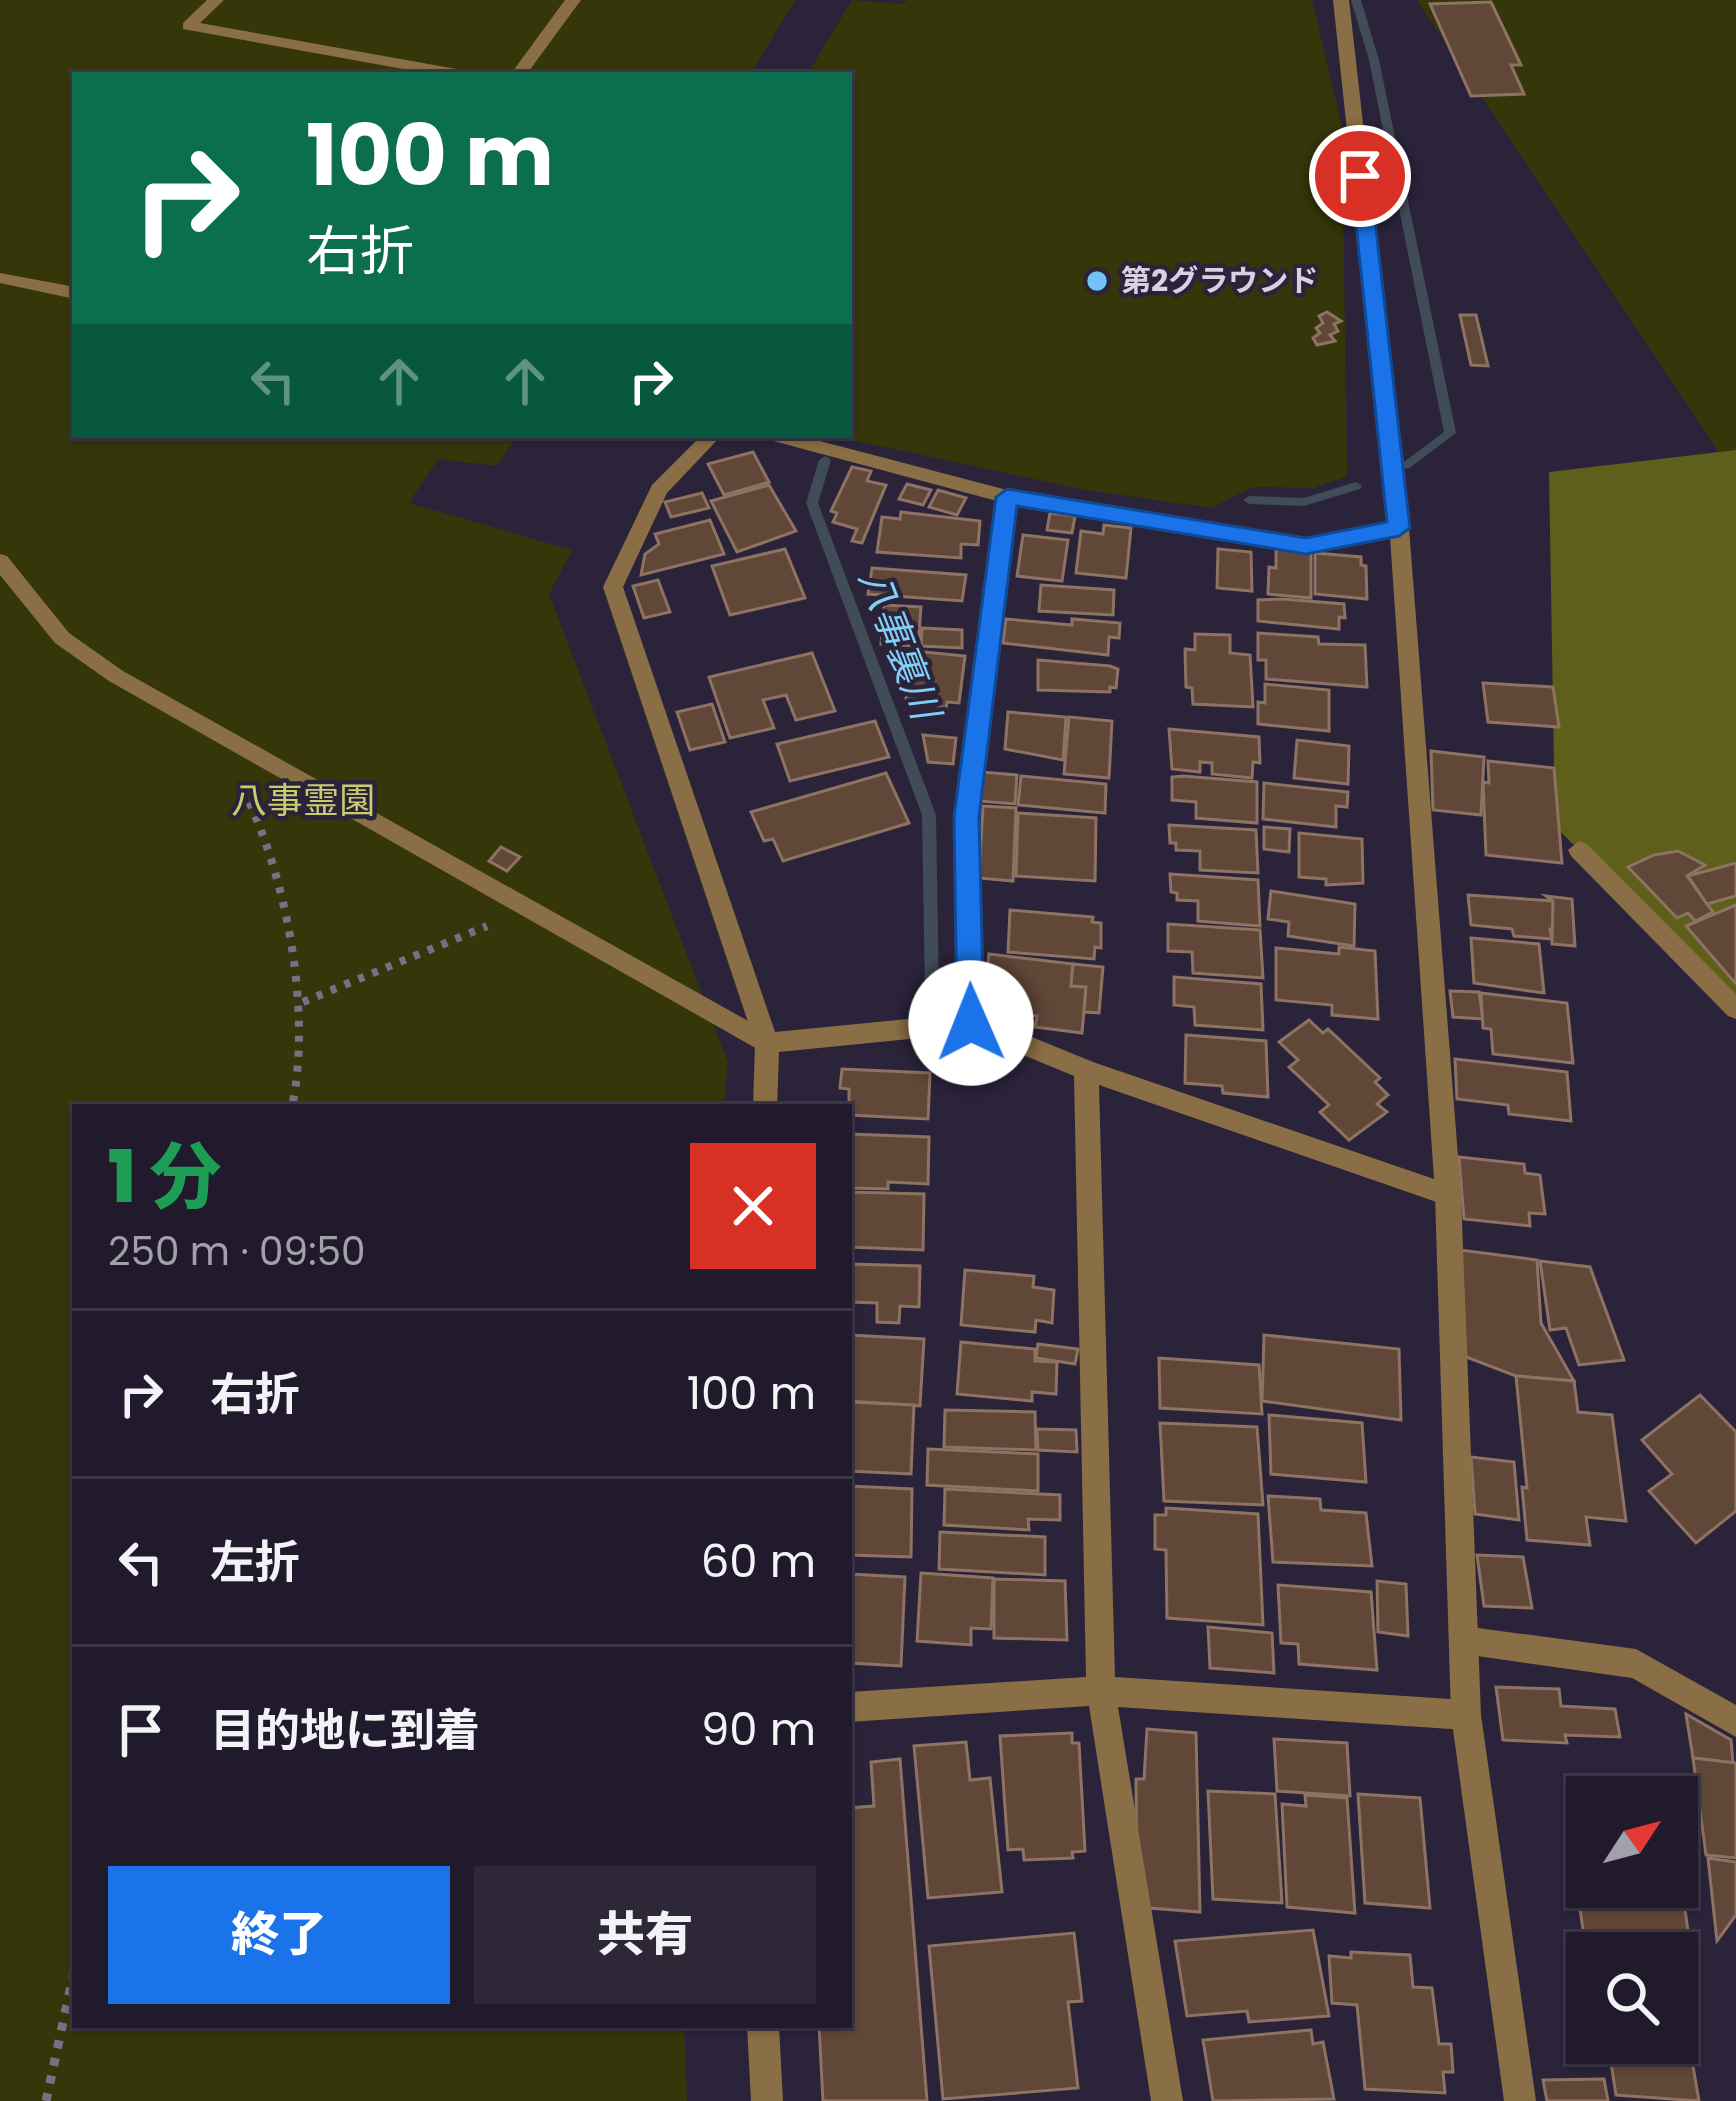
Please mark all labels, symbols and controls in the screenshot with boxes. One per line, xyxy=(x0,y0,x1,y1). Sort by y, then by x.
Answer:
text: 100 m xyxy=(306,97,554,214)
icon: right xyxy=(108,120,264,276)
pin xyxy=(1309,125,1411,227)
icon: arrive xyxy=(1327,143,1393,209)
text: 右折 xyxy=(306,213,414,289)
place label: 第2グラウンド xyxy=(1121,259,1318,302)
marker: 第2グラウンド xyxy=(1084,268,1110,294)
icon: left xyxy=(240,348,306,414)
icon: ahead xyxy=(366,348,432,414)
icon: ahead xyxy=(492,348,558,414)
icon: right xyxy=(618,348,684,414)
water label: 八事裏川 xyxy=(846,561,955,731)
park label: 八事霊園 xyxy=(231,775,375,826)
position arrow xyxy=(908,960,1034,1086)
text: 1 分 xyxy=(108,1126,222,1227)
button: close xyxy=(690,1143,816,1269)
text: 250 m · 09:50 xyxy=(108,1224,365,1279)
icon: right xyxy=(108,1361,174,1427)
text: 100 m xyxy=(687,1362,816,1425)
text: 右折 xyxy=(210,1363,300,1426)
icon: left xyxy=(108,1529,174,1595)
text: 60 m xyxy=(701,1530,816,1593)
text: 左折 xyxy=(210,1531,300,1594)
icon: arrive xyxy=(108,1697,174,1763)
text: 90 m xyxy=(701,1698,816,1761)
text: 目的地に到着 xyxy=(210,1699,480,1762)
north arrow xyxy=(1566,1776,1698,1908)
map controls xyxy=(1566,1776,1698,2064)
button: 終了 xyxy=(108,1866,450,2004)
button: 共有 xyxy=(474,1866,816,2004)
button: search xyxy=(1566,1932,1698,2064)

